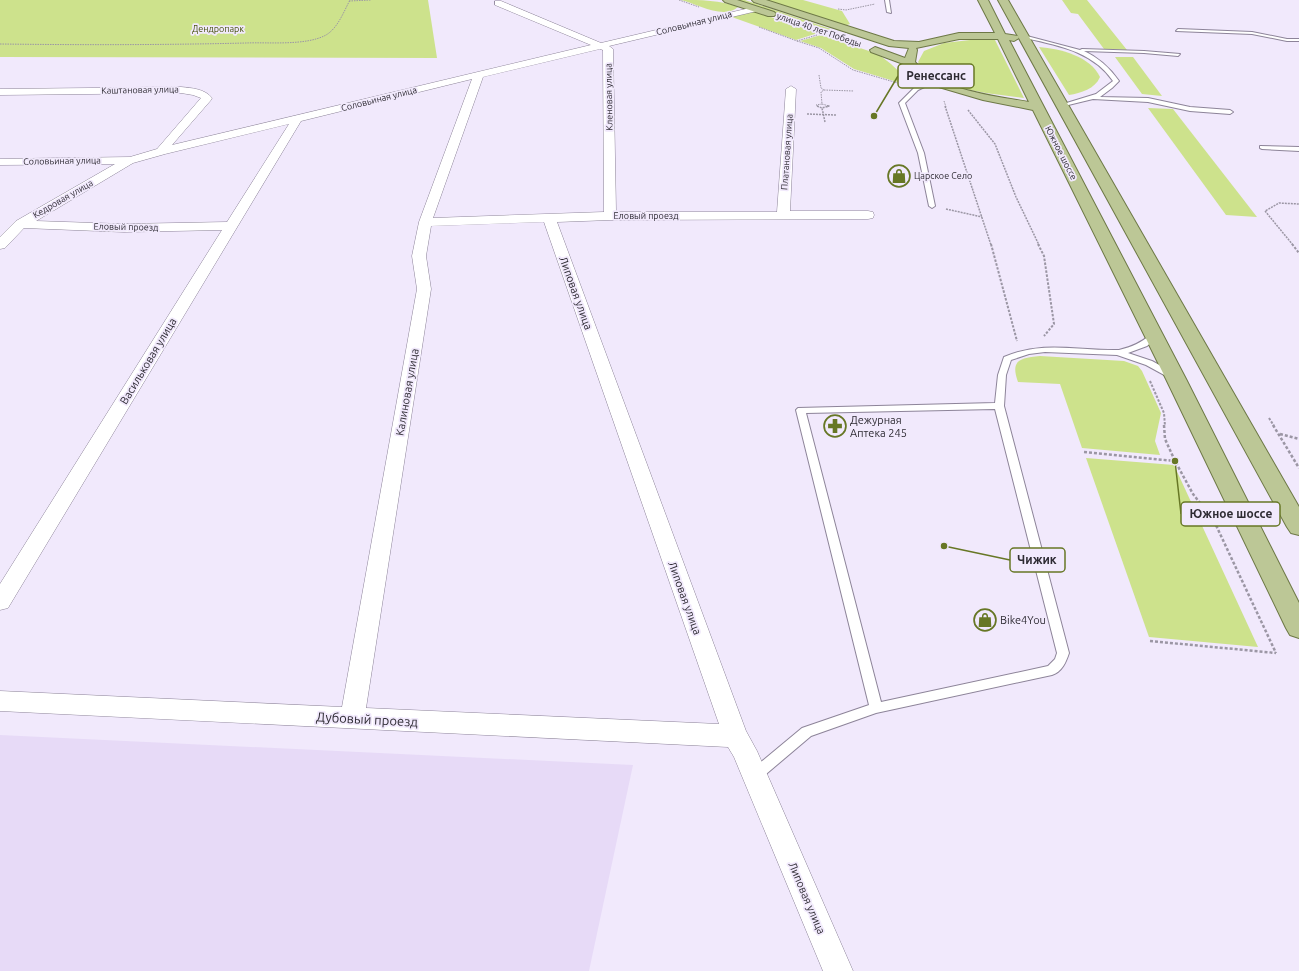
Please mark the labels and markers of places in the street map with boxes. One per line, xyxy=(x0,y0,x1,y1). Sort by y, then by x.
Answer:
callout: Ренессанс xyxy=(898,64,974,88)
shop icon: Царское Село xyxy=(886,163,912,189)
place label: Царское Село xyxy=(914,171,972,181)
pharmacy icon: Дежурная Аптека 245 xyxy=(822,413,848,439)
place label: Дежурная Аптека 245 xyxy=(850,414,907,439)
callout: Южное шоссе xyxy=(1181,502,1280,526)
callout: Чижик xyxy=(1010,548,1065,572)
shop icon: Bike4You xyxy=(972,607,998,633)
place label: Bike4You xyxy=(1000,614,1046,626)

